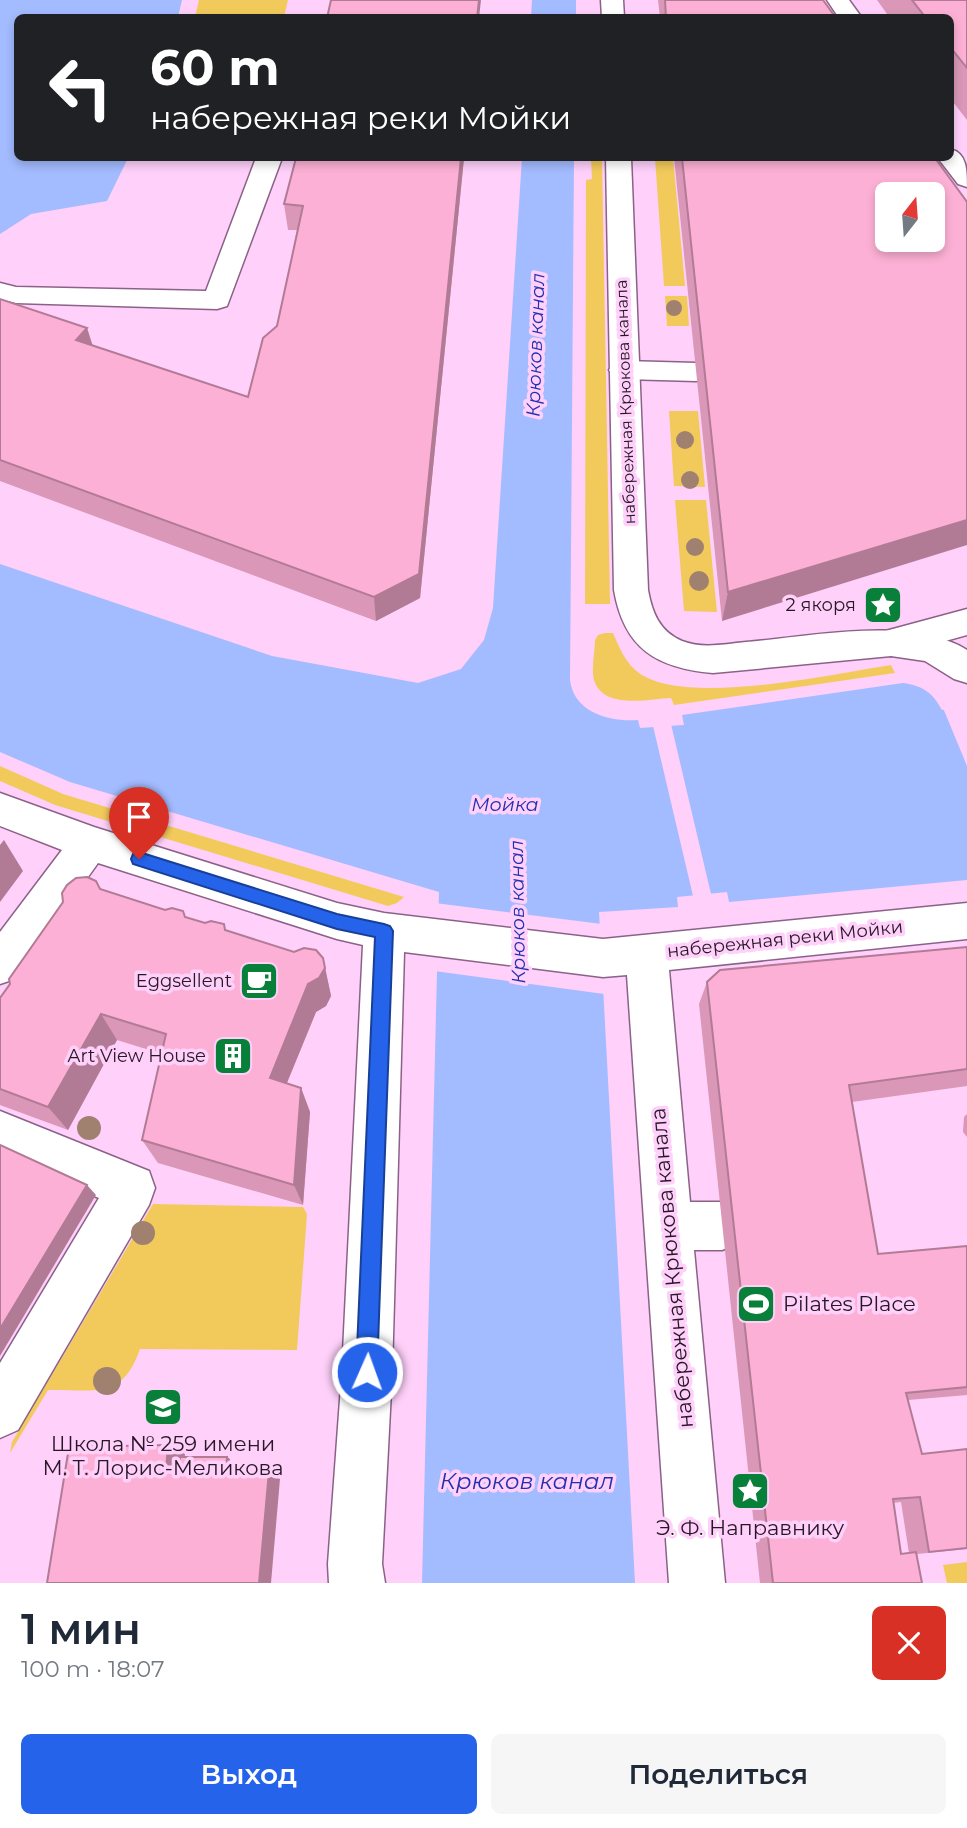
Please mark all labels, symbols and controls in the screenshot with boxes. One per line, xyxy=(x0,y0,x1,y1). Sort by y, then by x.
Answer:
text: 60 m xyxy=(150,38,280,97)
icon: left xyxy=(35,42,126,133)
text: набережная реки Мойки xyxy=(150,98,571,137)
north arrow xyxy=(875,182,945,252)
map controls xyxy=(875,182,945,252)
water label: Крюков канал xyxy=(521,273,550,417)
street label: набережная Крюкова канала xyxy=(612,279,639,525)
place icon: 2 якоря xyxy=(862,584,904,626)
place label: 2 якоря xyxy=(786,594,856,616)
pin xyxy=(109,787,169,859)
water label: Мойка xyxy=(471,793,539,816)
icon: arrive xyxy=(120,798,158,836)
water label: Крюков канал xyxy=(505,840,530,984)
street label: набережная реки Мойки xyxy=(666,916,904,962)
cafe icon: Eggsellent xyxy=(238,960,280,1002)
place label: Eggsellent xyxy=(136,970,232,992)
building icon: Art View House xyxy=(212,1035,254,1077)
place label: Art View House xyxy=(68,1045,206,1067)
street label: набережная Крюкова канала xyxy=(645,1107,698,1429)
sports icon: Pilates Place xyxy=(735,1283,777,1325)
place label: Pilates Place xyxy=(783,1291,916,1316)
position arrow xyxy=(330,1335,404,1409)
school or university icon: Школа № 259 имени М. Т. Лорис-Меликова xyxy=(142,1386,184,1428)
place label: Школа № 259 имени М. Т. Лорис-Меликова xyxy=(42,1431,284,1480)
water label: Крюков канал xyxy=(440,1467,614,1495)
place icon: Э. Ф. Направнику xyxy=(729,1470,771,1512)
place label: Э. Ф. Направнику xyxy=(656,1515,844,1540)
text: 1 мин xyxy=(21,1603,141,1655)
button: close xyxy=(872,1606,946,1680)
text: 100 m · 18:07 xyxy=(21,1655,164,1683)
button: Выход xyxy=(21,1734,477,1814)
button: Поделиться xyxy=(491,1734,946,1814)

